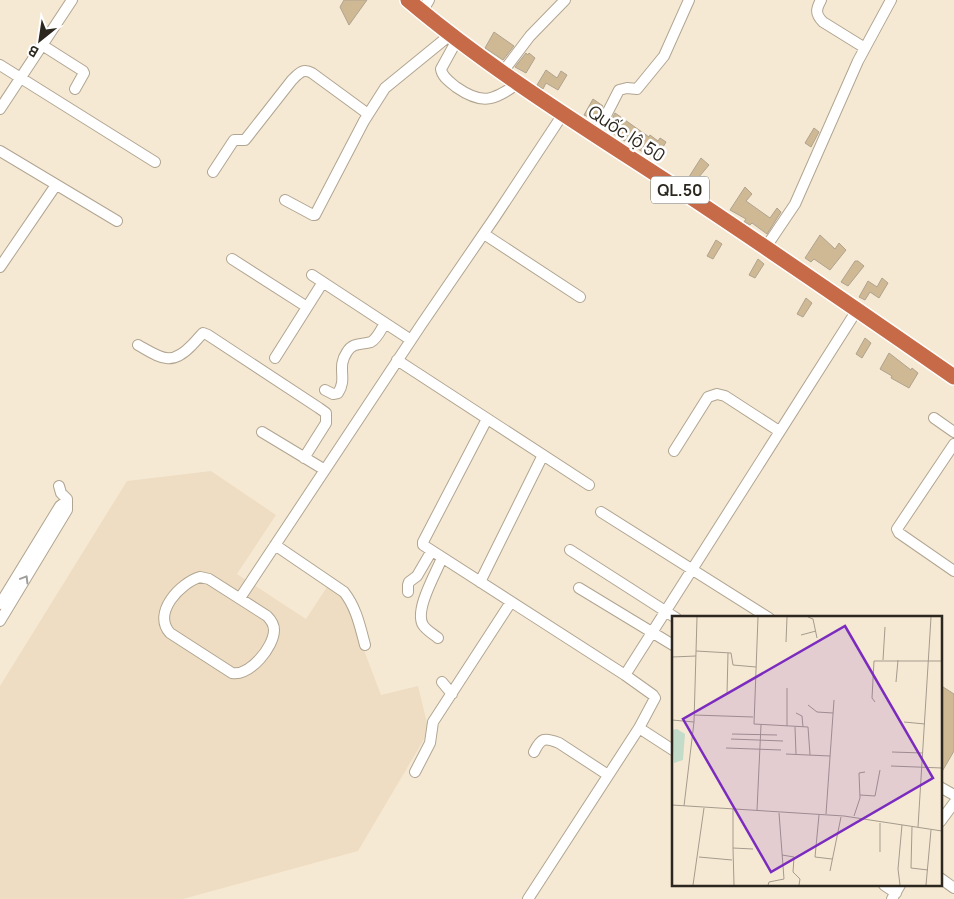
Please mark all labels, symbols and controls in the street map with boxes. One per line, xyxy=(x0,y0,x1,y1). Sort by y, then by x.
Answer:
north arrow xyxy=(15,15,65,65)
text: B xyxy=(25,41,42,62)
street label: Quốc lộ 50 xyxy=(584,99,670,167)
road number: QL.50 xyxy=(651,176,709,204)
one-way arrow xyxy=(19,576,29,585)
inset map xyxy=(672,616,942,886)

